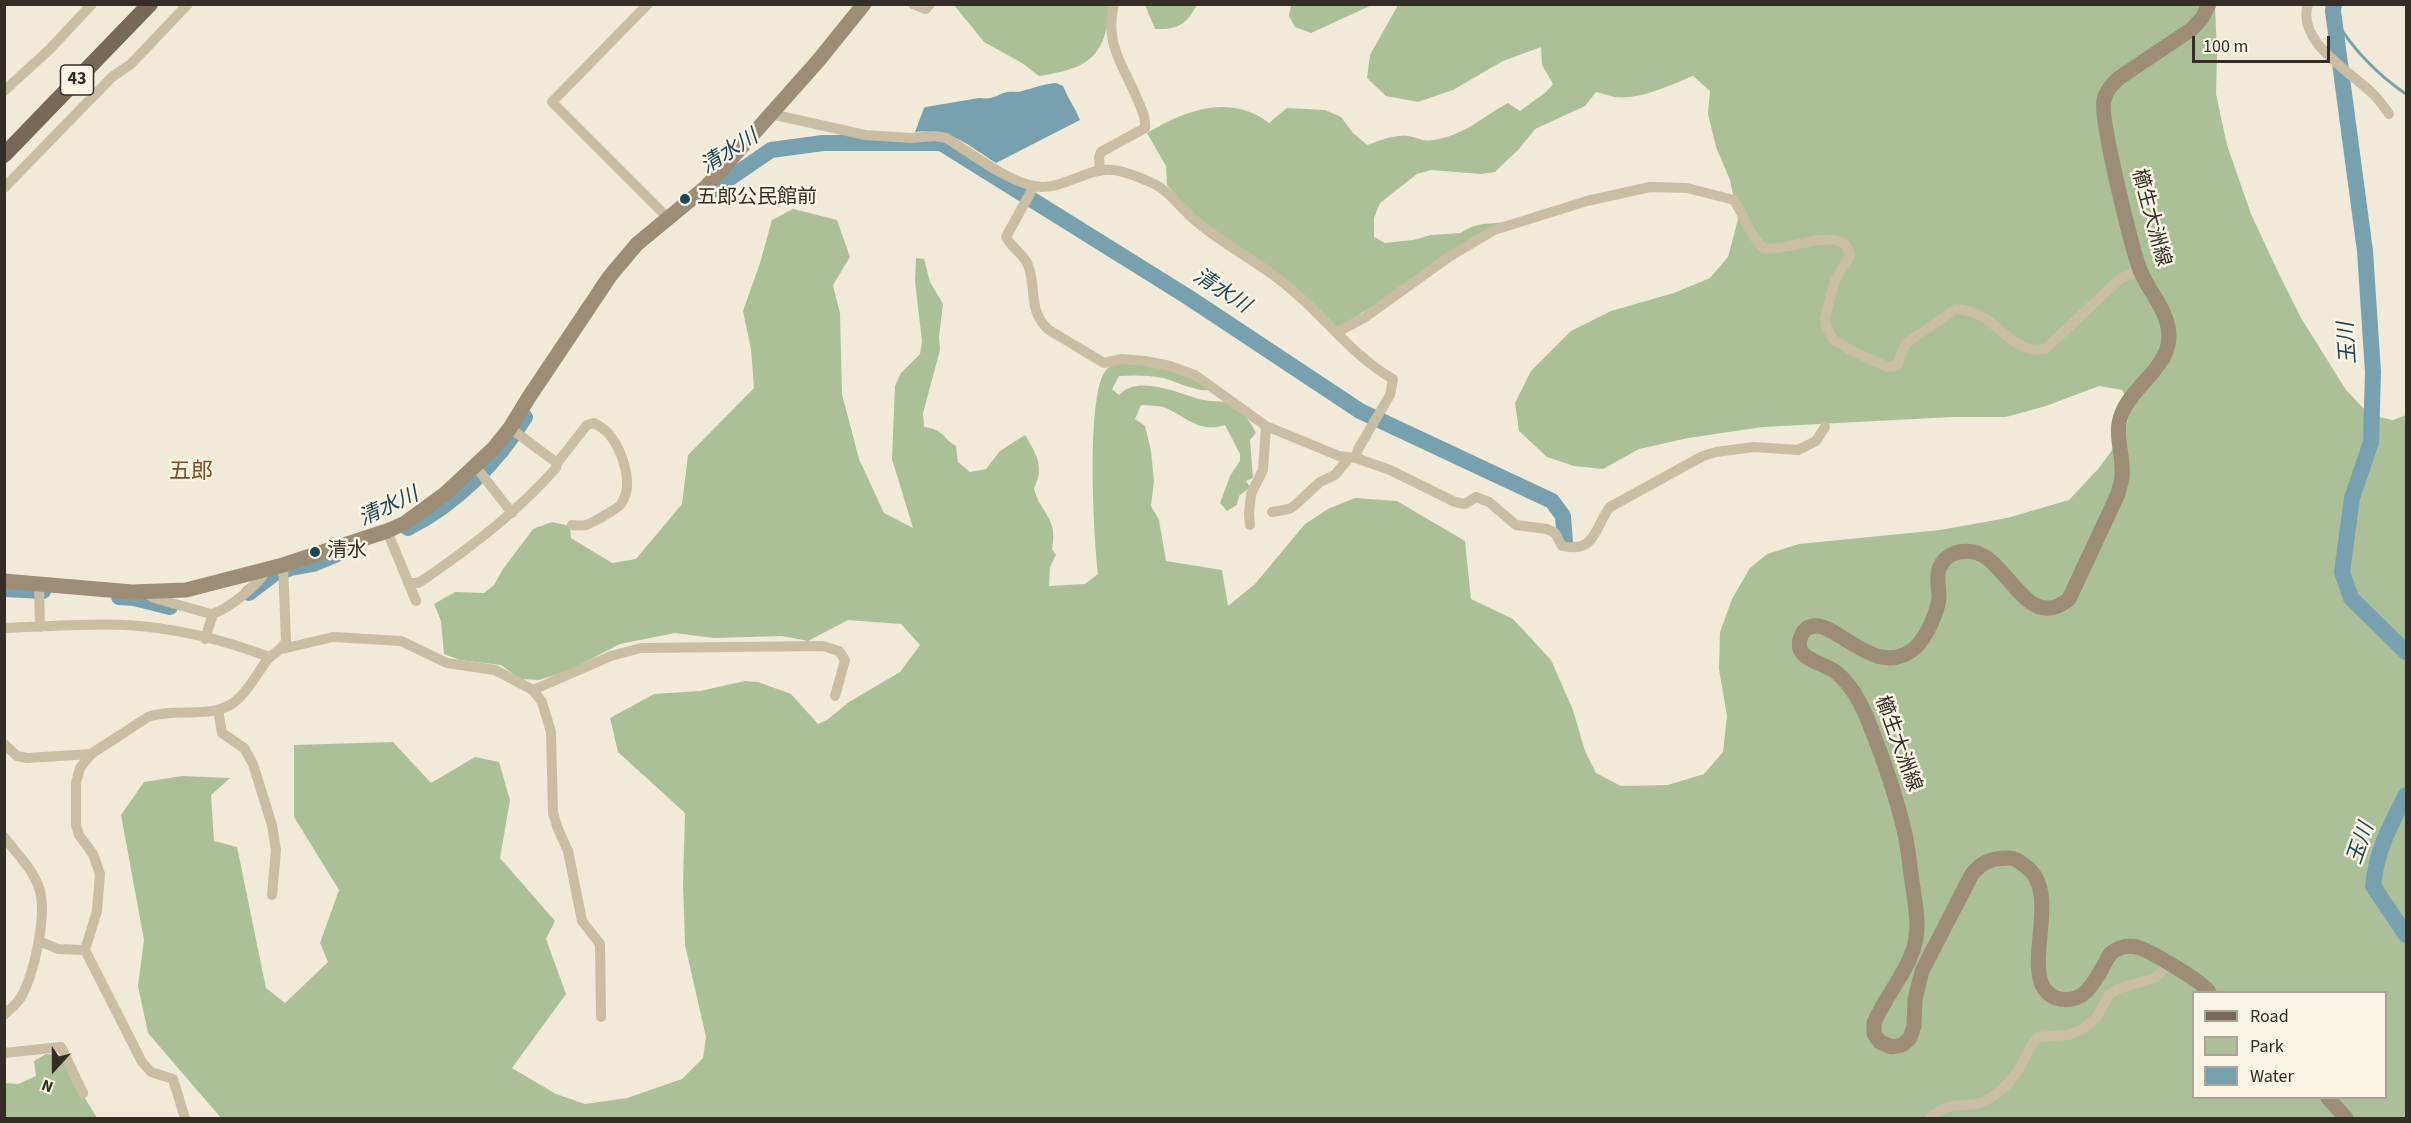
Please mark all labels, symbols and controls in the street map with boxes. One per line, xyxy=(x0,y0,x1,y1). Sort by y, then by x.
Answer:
scale bar xyxy=(2195,24,2333,62)
text: 100 m xyxy=(2203,34,2248,59)
road number: 43 xyxy=(60,65,94,95)
water label: 清水川 xyxy=(697,126,763,180)
street label: 櫛生大洲線 xyxy=(2125,167,2175,269)
place label: 五郎公民館前 xyxy=(697,187,817,211)
marker: 五郎公民館前 xyxy=(678,192,692,206)
water label: 清水川 xyxy=(1188,264,1254,320)
water label: 玉川 xyxy=(2335,321,2363,365)
district label: 五郎 xyxy=(169,460,213,486)
water label: 清水川 xyxy=(355,483,423,533)
place label: 清水 xyxy=(327,540,367,564)
marker: 清水 xyxy=(308,545,322,559)
street label: 櫛生大洲線 xyxy=(1869,693,1925,795)
water label: 玉川 xyxy=(2343,820,2381,868)
legend xyxy=(2192,991,2387,1099)
text: Road xyxy=(2250,1004,2289,1029)
text: Park xyxy=(2250,1034,2284,1059)
north arrow xyxy=(24,1039,84,1099)
text: Water xyxy=(2250,1064,2294,1089)
text: N xyxy=(39,1074,56,1098)

